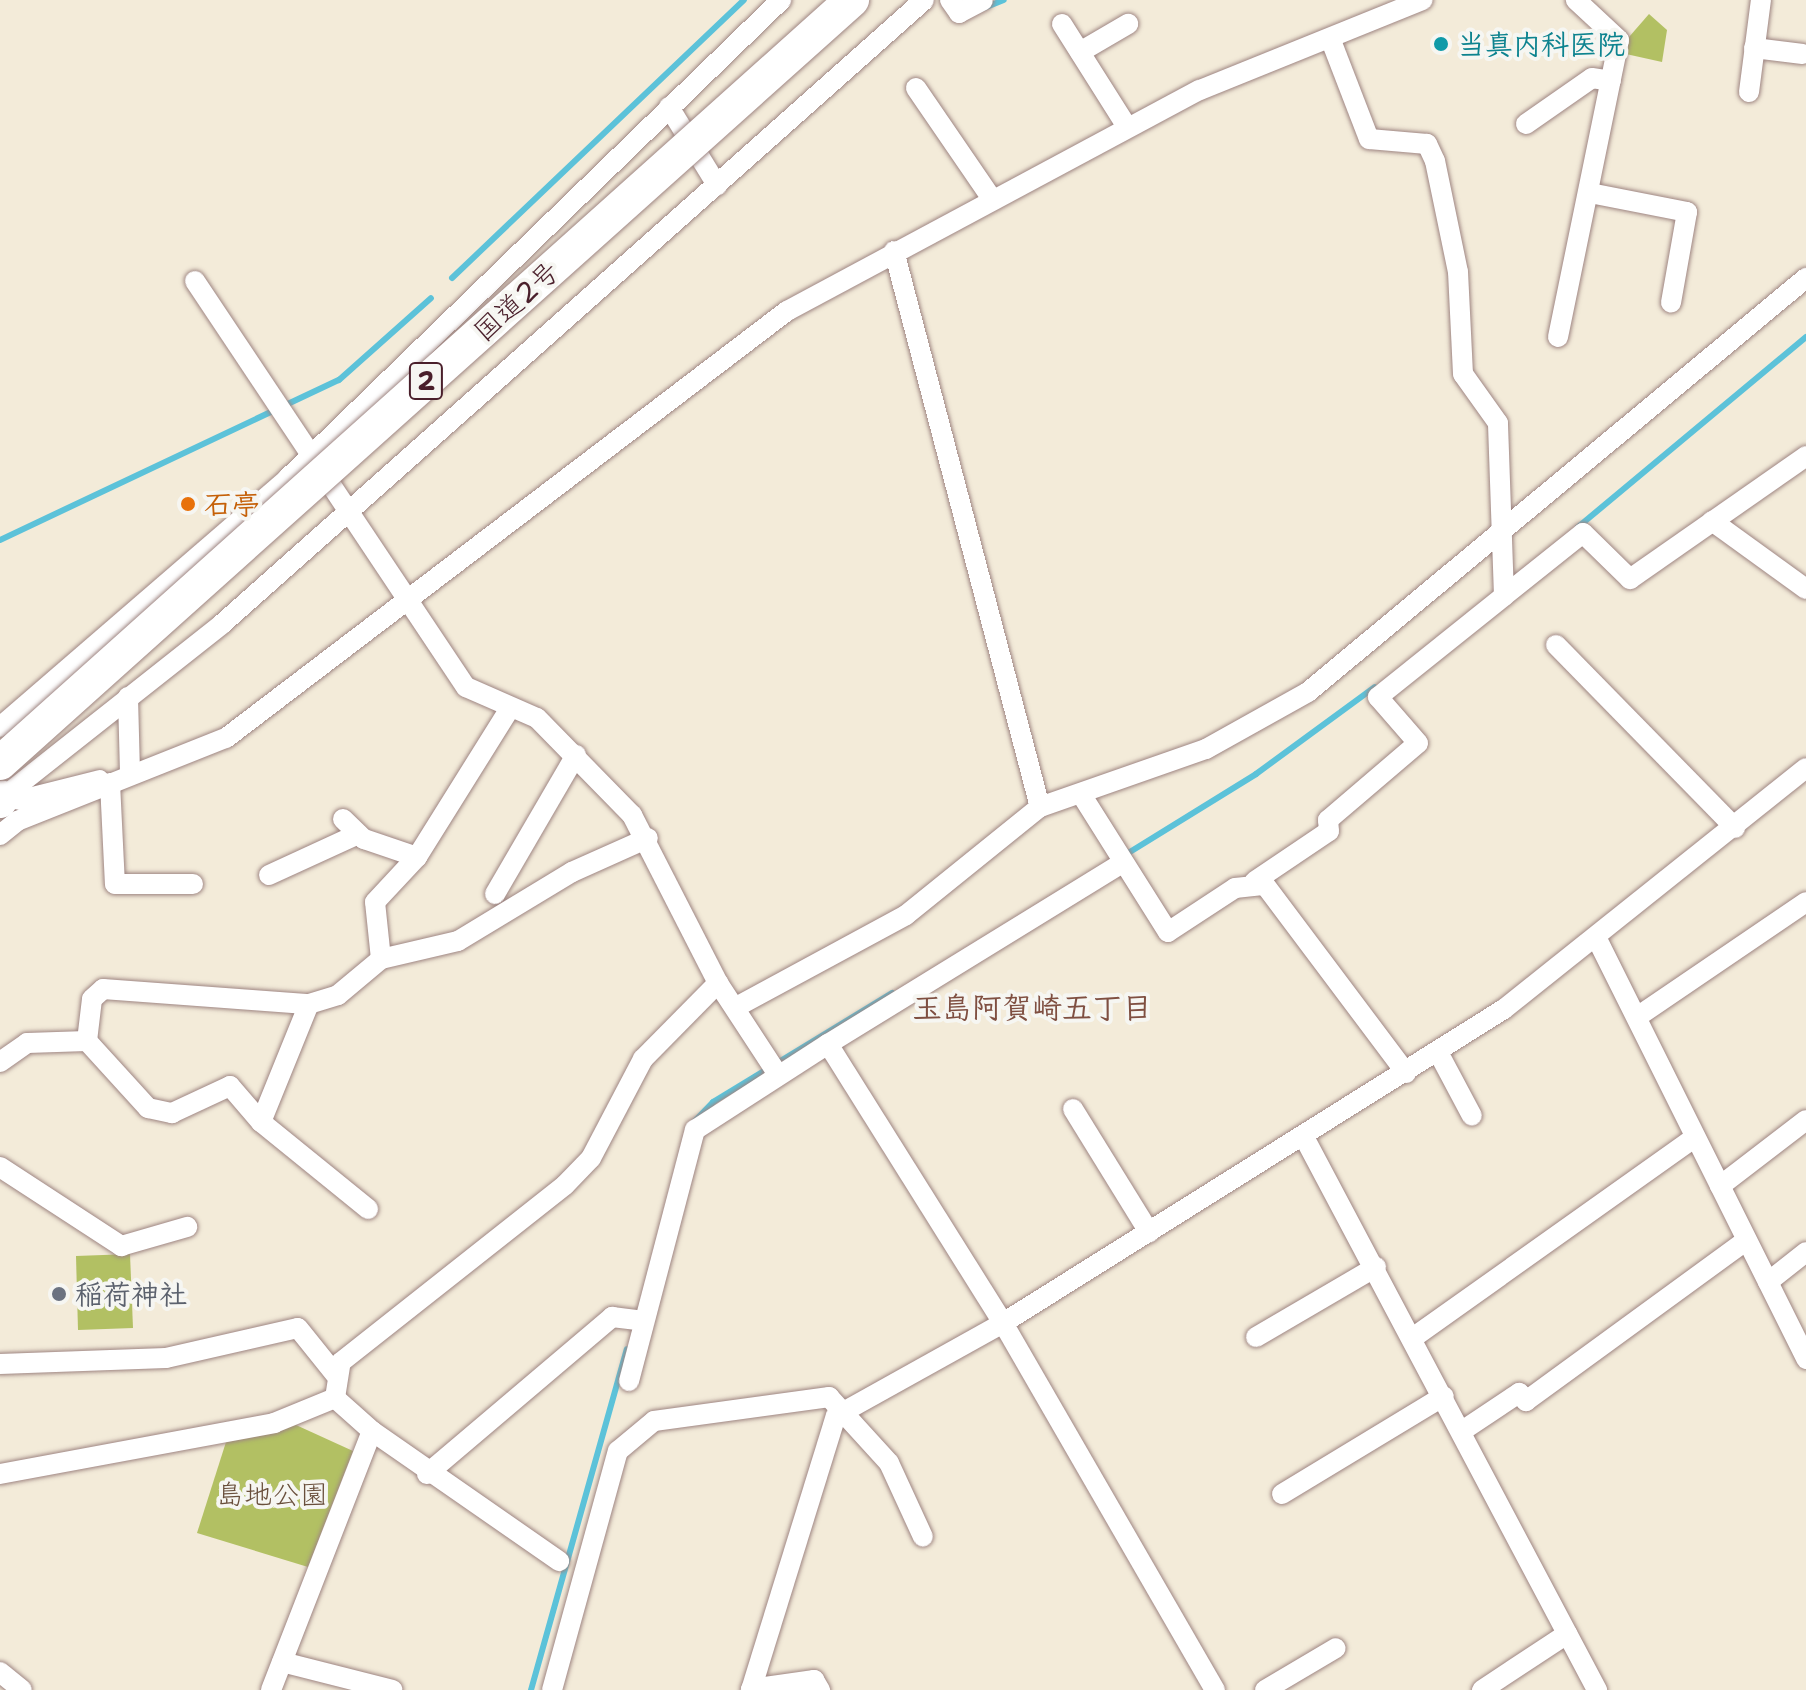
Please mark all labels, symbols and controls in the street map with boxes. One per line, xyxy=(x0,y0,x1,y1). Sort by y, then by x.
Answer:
place label: 当真内科医院 xyxy=(1457,27,1625,61)
marker: 当真内科医院 xyxy=(1432,35,1450,53)
street label: 国道2号 xyxy=(466,254,566,348)
road number: 2 xyxy=(408,359,444,403)
place label: 石亭 xyxy=(204,487,260,521)
marker: 石亭 xyxy=(179,495,197,513)
district label: 玉島阿賀崎五丁目 xyxy=(912,990,1152,1026)
place label: 稲荷神社 xyxy=(75,1277,187,1311)
marker: 稲荷神社 xyxy=(50,1285,68,1303)
park label: 島地公園 xyxy=(216,1477,328,1511)

